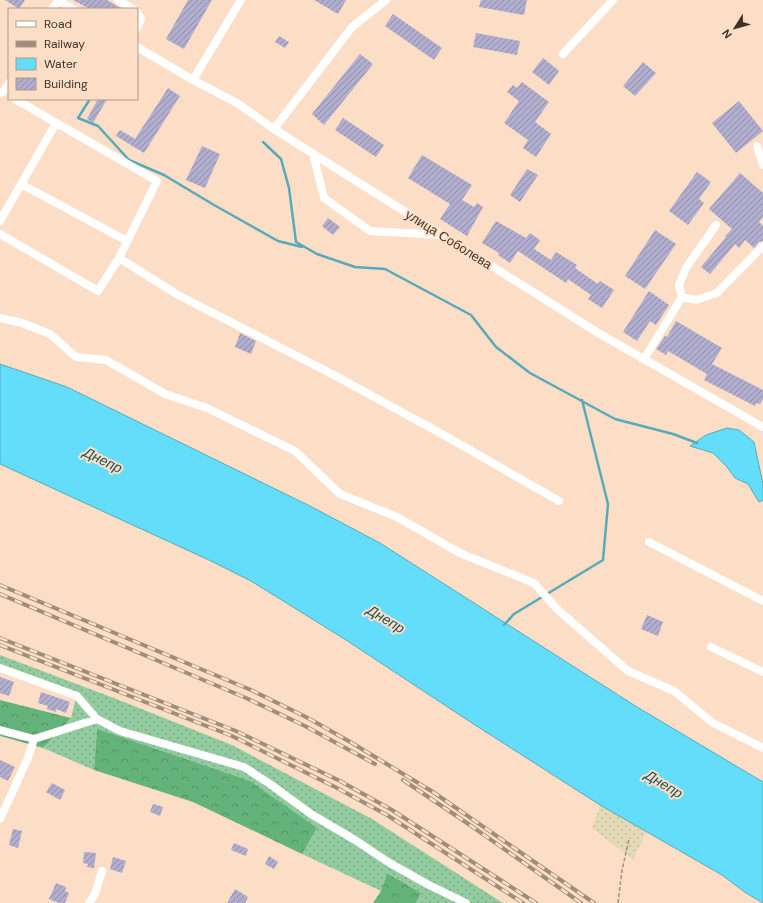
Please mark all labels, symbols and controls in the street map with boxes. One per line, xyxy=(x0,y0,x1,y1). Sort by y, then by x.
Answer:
legend xyxy=(8,8,138,100)
north arrow xyxy=(715,8,755,48)
text: Road xyxy=(44,16,72,32)
text: N xyxy=(719,27,735,41)
text: Railway xyxy=(44,36,85,52)
text: Water xyxy=(44,56,78,72)
text: Building xyxy=(44,76,88,92)
street label: улица Соболева xyxy=(402,206,496,273)
water label: Днепр xyxy=(79,442,125,477)
water label: Днепр xyxy=(362,600,408,637)
water label: Днепр xyxy=(640,765,686,802)

